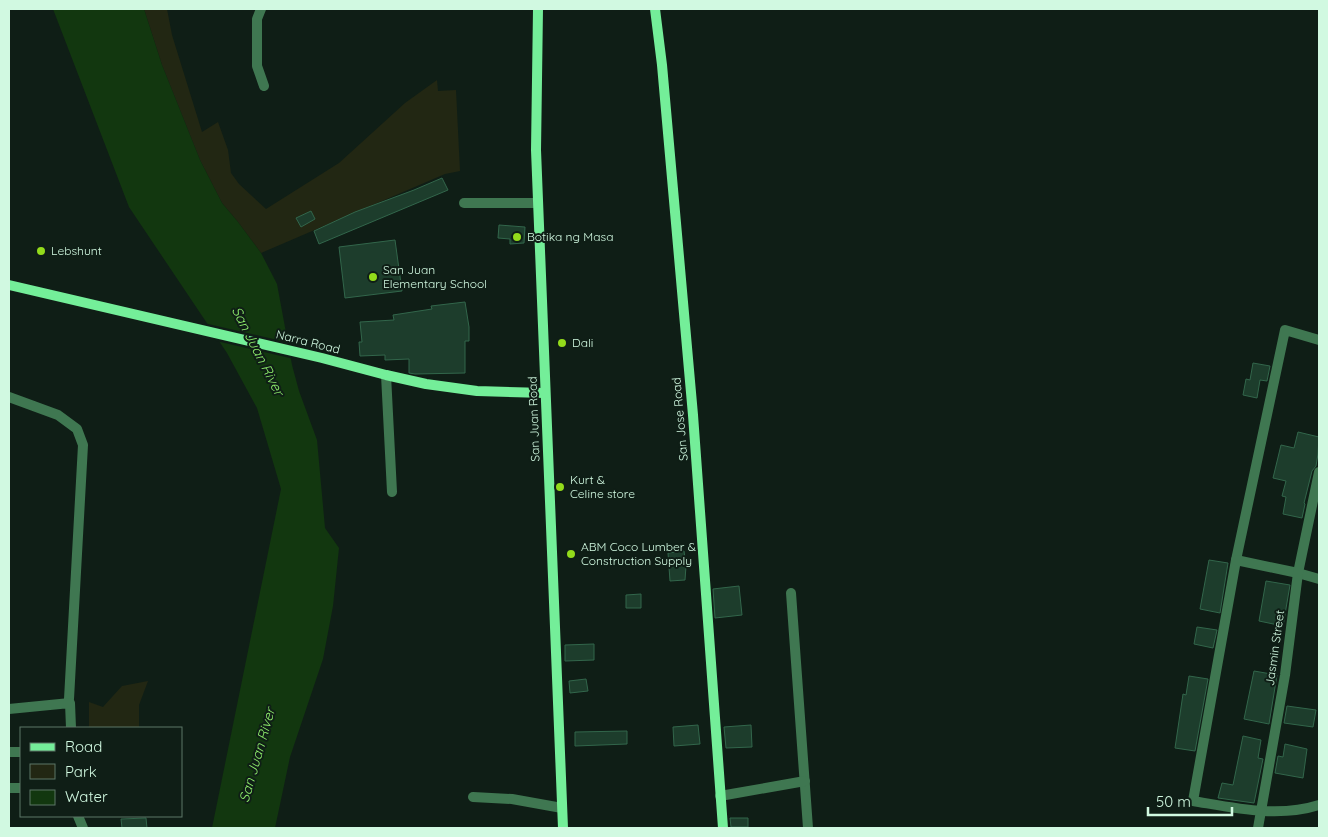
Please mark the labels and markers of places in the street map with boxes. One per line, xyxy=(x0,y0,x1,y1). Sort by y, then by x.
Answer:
place label: Botika ng Masa xyxy=(527,229,614,244)
marker: Botika ng Masa xyxy=(511,231,523,243)
place label: Lebshunt xyxy=(51,243,102,258)
marker: Lebshunt xyxy=(35,245,47,257)
place label: San Juan Elementary School xyxy=(383,262,487,291)
marker: San Juan Elementary School xyxy=(367,271,379,283)
place label: Dali xyxy=(572,335,593,350)
marker: Dali xyxy=(556,337,568,349)
place label: Kurt & Celine store xyxy=(570,472,635,501)
marker: Kurt & Celine store xyxy=(554,481,566,493)
place label: ABM Coco Lumber & Construction Supply xyxy=(581,539,696,568)
marker: ABM Coco Lumber & Construction Supply xyxy=(565,548,577,560)

